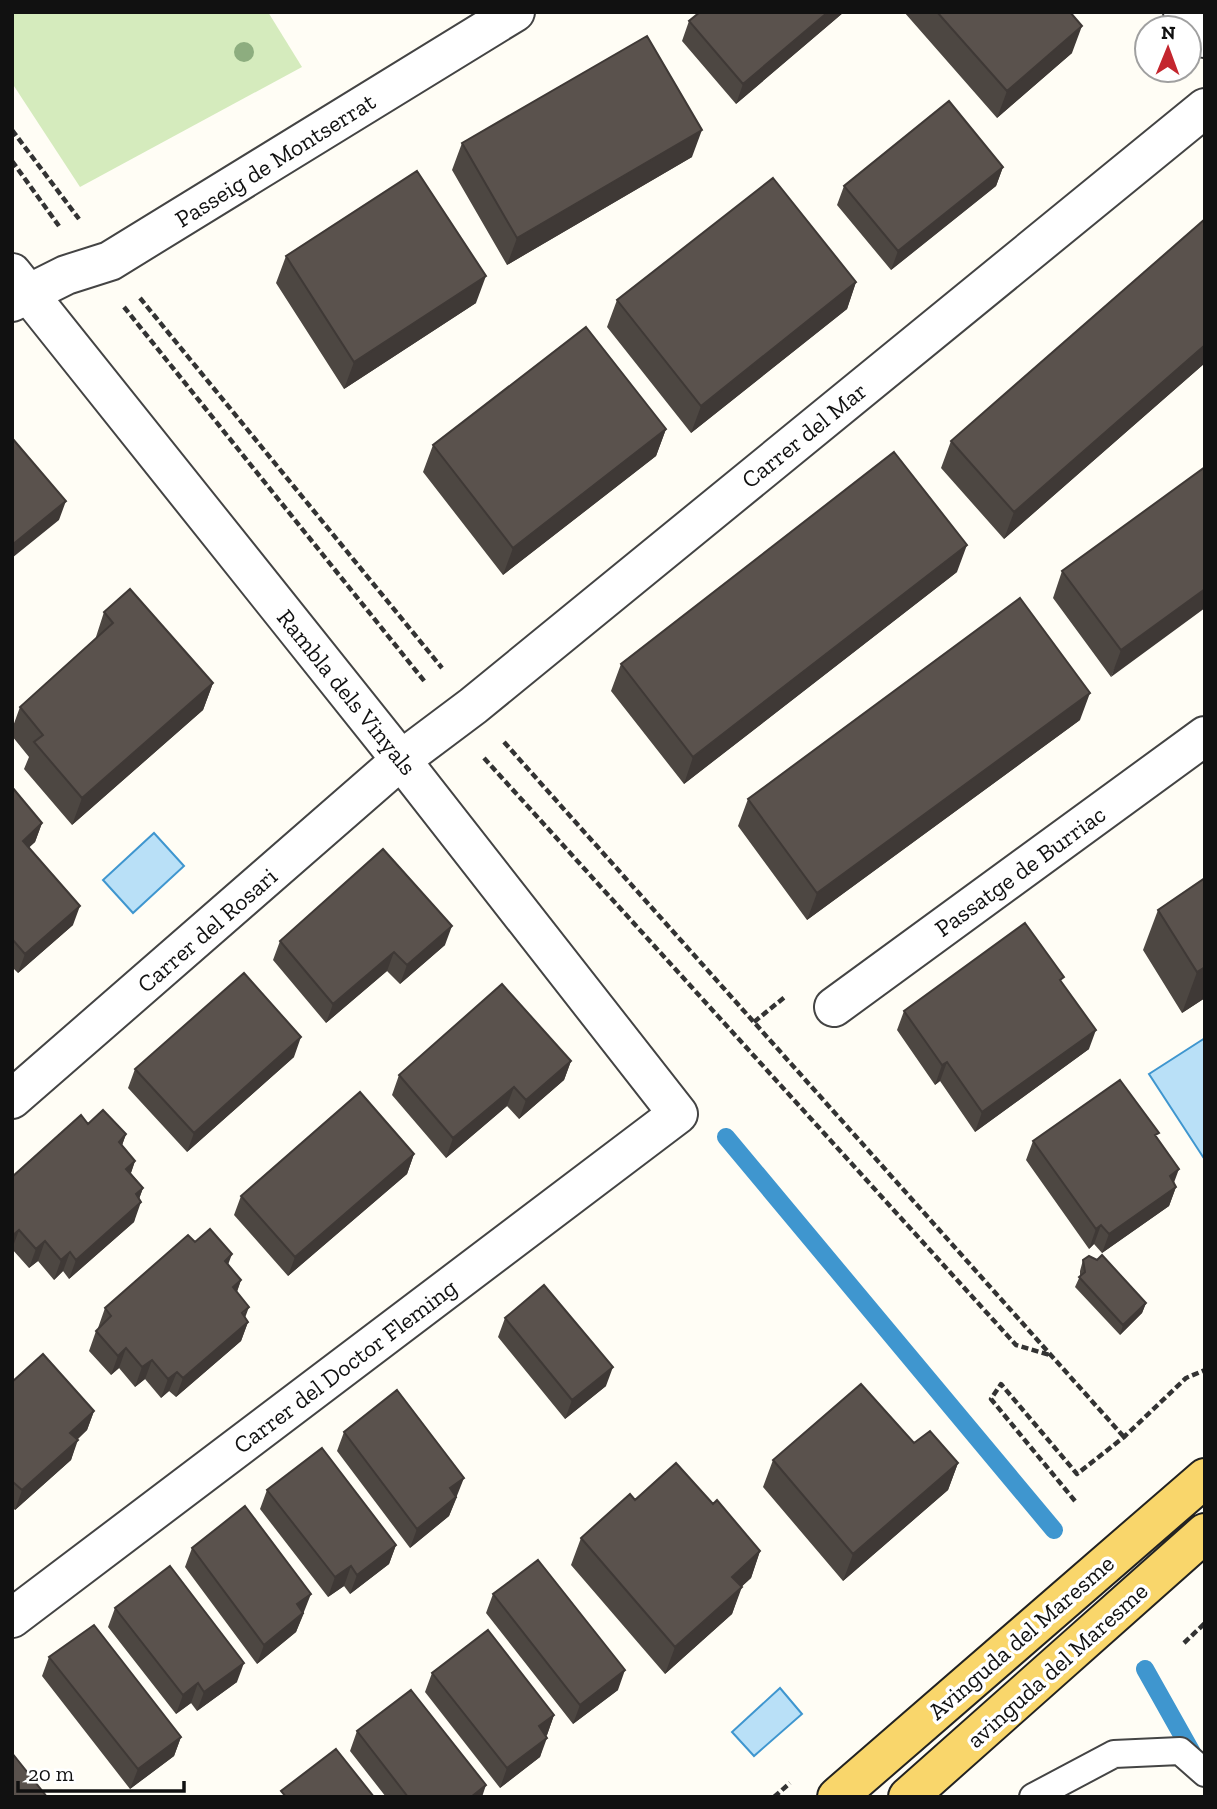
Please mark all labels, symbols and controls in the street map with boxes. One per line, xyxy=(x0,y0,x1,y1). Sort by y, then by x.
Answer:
north arrow xyxy=(1133,14,1203,84)
text: N xyxy=(1161,21,1176,44)
street label: Passeig de Montserrat xyxy=(169,87,381,233)
street label: Carrer del Mar xyxy=(736,376,872,494)
street label: Rambla dels Vinyals xyxy=(271,603,423,781)
street label: Passatge de Burriac xyxy=(929,799,1111,943)
street label: Carrer del Rosari xyxy=(131,861,283,999)
street label: Carrer del Doctor Fleming xyxy=(228,1273,462,1459)
street label: Avinguda del Maresme xyxy=(922,1548,1120,1726)
street label: avinguda del Maresme xyxy=(961,1576,1153,1754)
scale bar xyxy=(18,1750,184,1794)
text: 20 m xyxy=(28,1761,74,1786)

